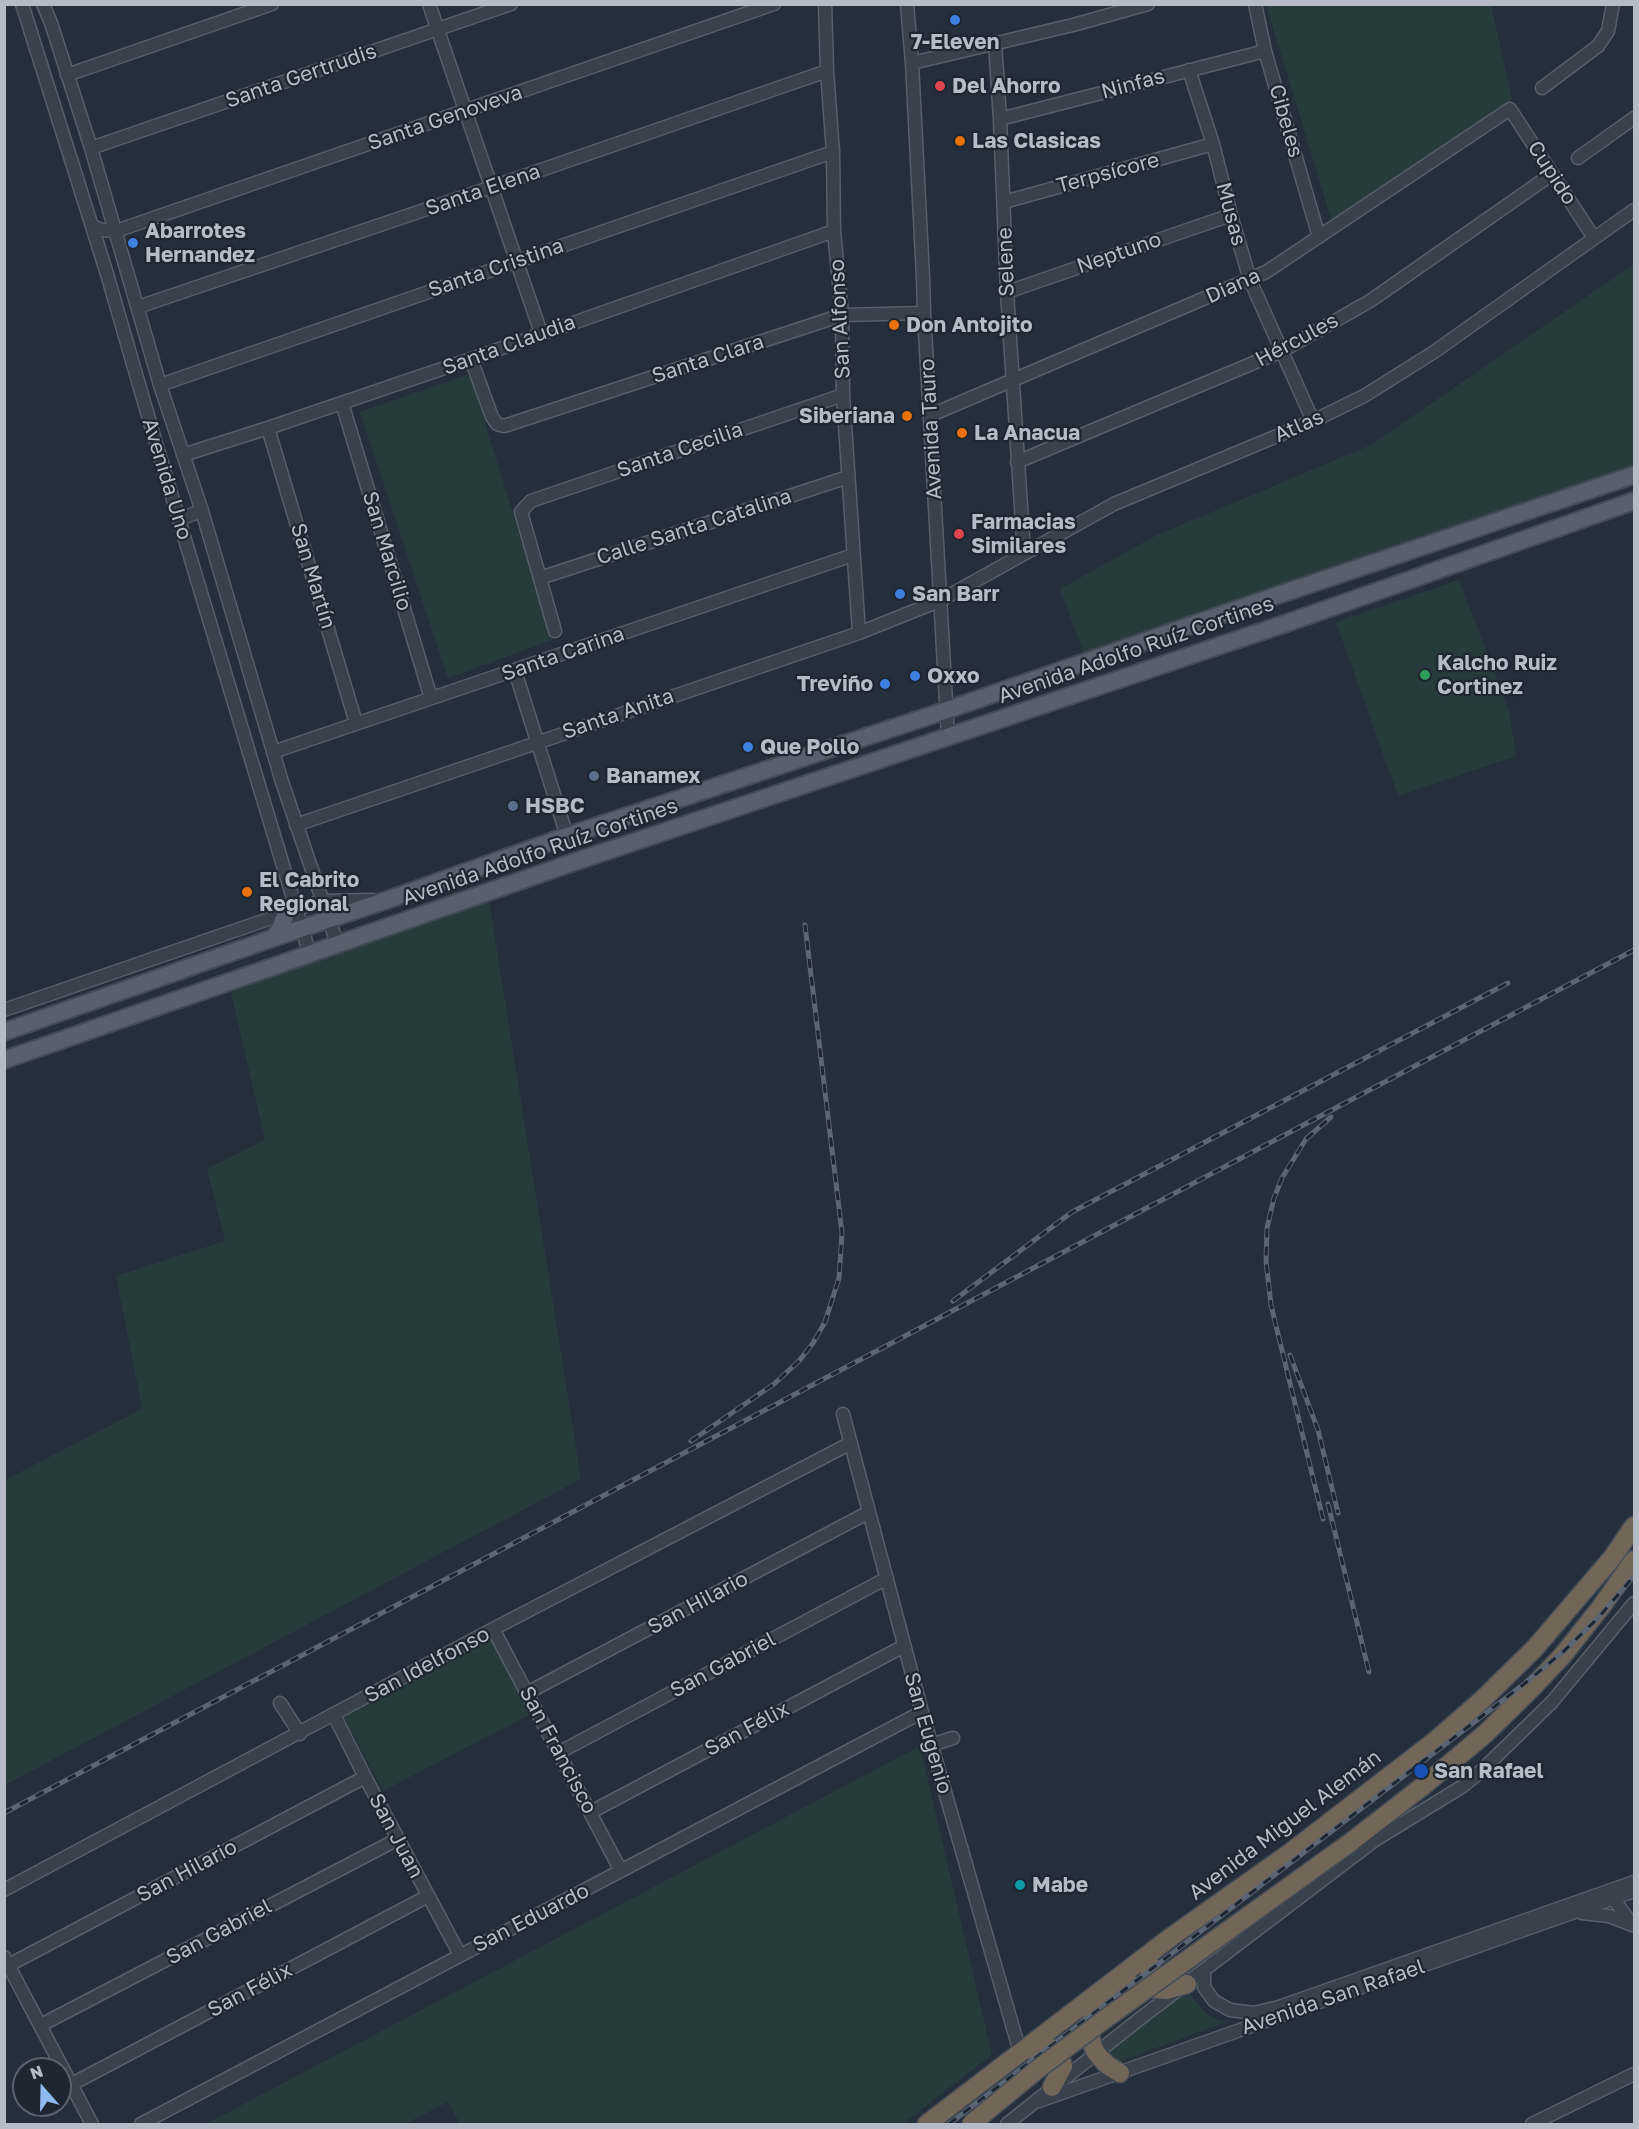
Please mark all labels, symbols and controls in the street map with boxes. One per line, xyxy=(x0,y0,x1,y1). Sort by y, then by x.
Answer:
marker: 7-Eleven xyxy=(948,13,962,27)
place label: 7-Eleven xyxy=(911,29,999,55)
street label: Santa Gertrudis xyxy=(222,38,380,114)
street label: Ninfas xyxy=(1098,63,1168,105)
place label: Del Ahorro xyxy=(952,73,1061,99)
marker: Del Ahorro xyxy=(933,79,947,93)
street label: Santa Genoveva xyxy=(364,80,526,156)
street label: Cibeles xyxy=(1264,82,1308,160)
place label: Las Clasicas xyxy=(972,128,1101,154)
marker: Las Clasicas xyxy=(953,134,967,148)
street label: Cupido xyxy=(1522,136,1582,210)
street label: Terpsícore xyxy=(1054,147,1162,199)
street label: Santa Elena xyxy=(422,159,544,221)
street label: Musas xyxy=(1210,179,1252,249)
place label: Abarrotes Hernandez xyxy=(145,218,255,268)
street label: Selene xyxy=(992,227,1020,297)
street label: Neptuno xyxy=(1073,227,1165,279)
street label: Santa Cristina xyxy=(425,233,567,303)
marker: Abarrotes Hernandez xyxy=(126,236,140,250)
street label: San Alfonso xyxy=(824,258,856,380)
street label: Diana xyxy=(1202,263,1264,309)
street label: Hércules xyxy=(1251,308,1343,372)
street label: Santa Claudia xyxy=(439,309,579,381)
place label: Don Antojito xyxy=(906,312,1033,338)
marker: Don Antojito xyxy=(887,318,901,332)
street label: Santa Clara xyxy=(649,329,767,389)
street label: Avenida Tauro xyxy=(915,358,947,500)
place label: Siberiana xyxy=(799,403,895,429)
street label: Atlas xyxy=(1270,404,1328,448)
marker: Siberiana xyxy=(900,409,914,423)
street label: Avenida Uno xyxy=(137,415,197,543)
street label: Santa Cecilia xyxy=(614,417,746,483)
place label: La Anacua xyxy=(974,420,1080,446)
marker: La Anacua xyxy=(955,426,969,440)
street label: Calle Santa Catalina xyxy=(593,484,795,570)
street label: San Marcilio xyxy=(357,488,417,614)
place label: Farmacias Similares xyxy=(971,509,1076,559)
street label: San Martín xyxy=(285,520,341,632)
marker: Farmacias Similares xyxy=(952,527,966,541)
place label: San Barr xyxy=(912,581,1000,607)
marker: San Barr xyxy=(893,587,907,601)
street label: Avenida Adolfo Ruíz Cortines xyxy=(995,591,1277,709)
street label: Santa Carina xyxy=(498,621,628,687)
place label: Kalcho Ruiz Cortinez xyxy=(1437,650,1557,700)
place label: Oxxo xyxy=(927,663,980,689)
marker: Kalcho Ruiz Cortinez xyxy=(1418,668,1432,682)
marker: Oxxo xyxy=(908,669,922,683)
place label: Treviño xyxy=(797,671,873,697)
marker: Treviño xyxy=(878,677,892,691)
street label: Santa Anita xyxy=(559,683,677,745)
place label: Que Pollo xyxy=(760,734,859,760)
marker: Que Pollo xyxy=(741,740,755,754)
place label: Banamex xyxy=(606,763,700,789)
marker: Banamex xyxy=(587,769,601,783)
street label: Avenida Adolfo Ruíz Cortines xyxy=(399,793,681,911)
place label: HSBC xyxy=(525,793,585,819)
marker: HSBC xyxy=(506,799,520,813)
place label: El Cabrito Regional xyxy=(259,867,359,917)
marker: El Cabrito Regional xyxy=(240,885,254,899)
street label: San Hilario xyxy=(643,1566,753,1640)
street label: San Idelfonso xyxy=(360,1621,494,1709)
street label: San Gabriel xyxy=(666,1627,780,1703)
street label: San Eugenio xyxy=(899,1669,957,1797)
street label: San Francisco xyxy=(514,1682,602,1818)
street label: San Félix xyxy=(701,1696,793,1762)
street label: Avenida Miguel Alemán xyxy=(1184,1745,1386,1905)
place label: San Rafael xyxy=(1434,1758,1544,1784)
marker: San Rafael xyxy=(1412,1762,1430,1780)
street label: San Juan xyxy=(363,1789,429,1883)
street label: San Hilario xyxy=(132,1834,242,1908)
place label: Mabe xyxy=(1032,1872,1088,1898)
street label: San Eduardo xyxy=(469,1878,593,1958)
marker: Mabe xyxy=(1013,1878,1027,1892)
street label: San Gabriel xyxy=(162,1894,276,1970)
street label: Avenida San Rafael xyxy=(1238,1954,1428,2040)
street label: San Félix xyxy=(204,1957,296,2023)
north arrow xyxy=(12,2057,72,2117)
text: N xyxy=(27,2060,46,2083)

